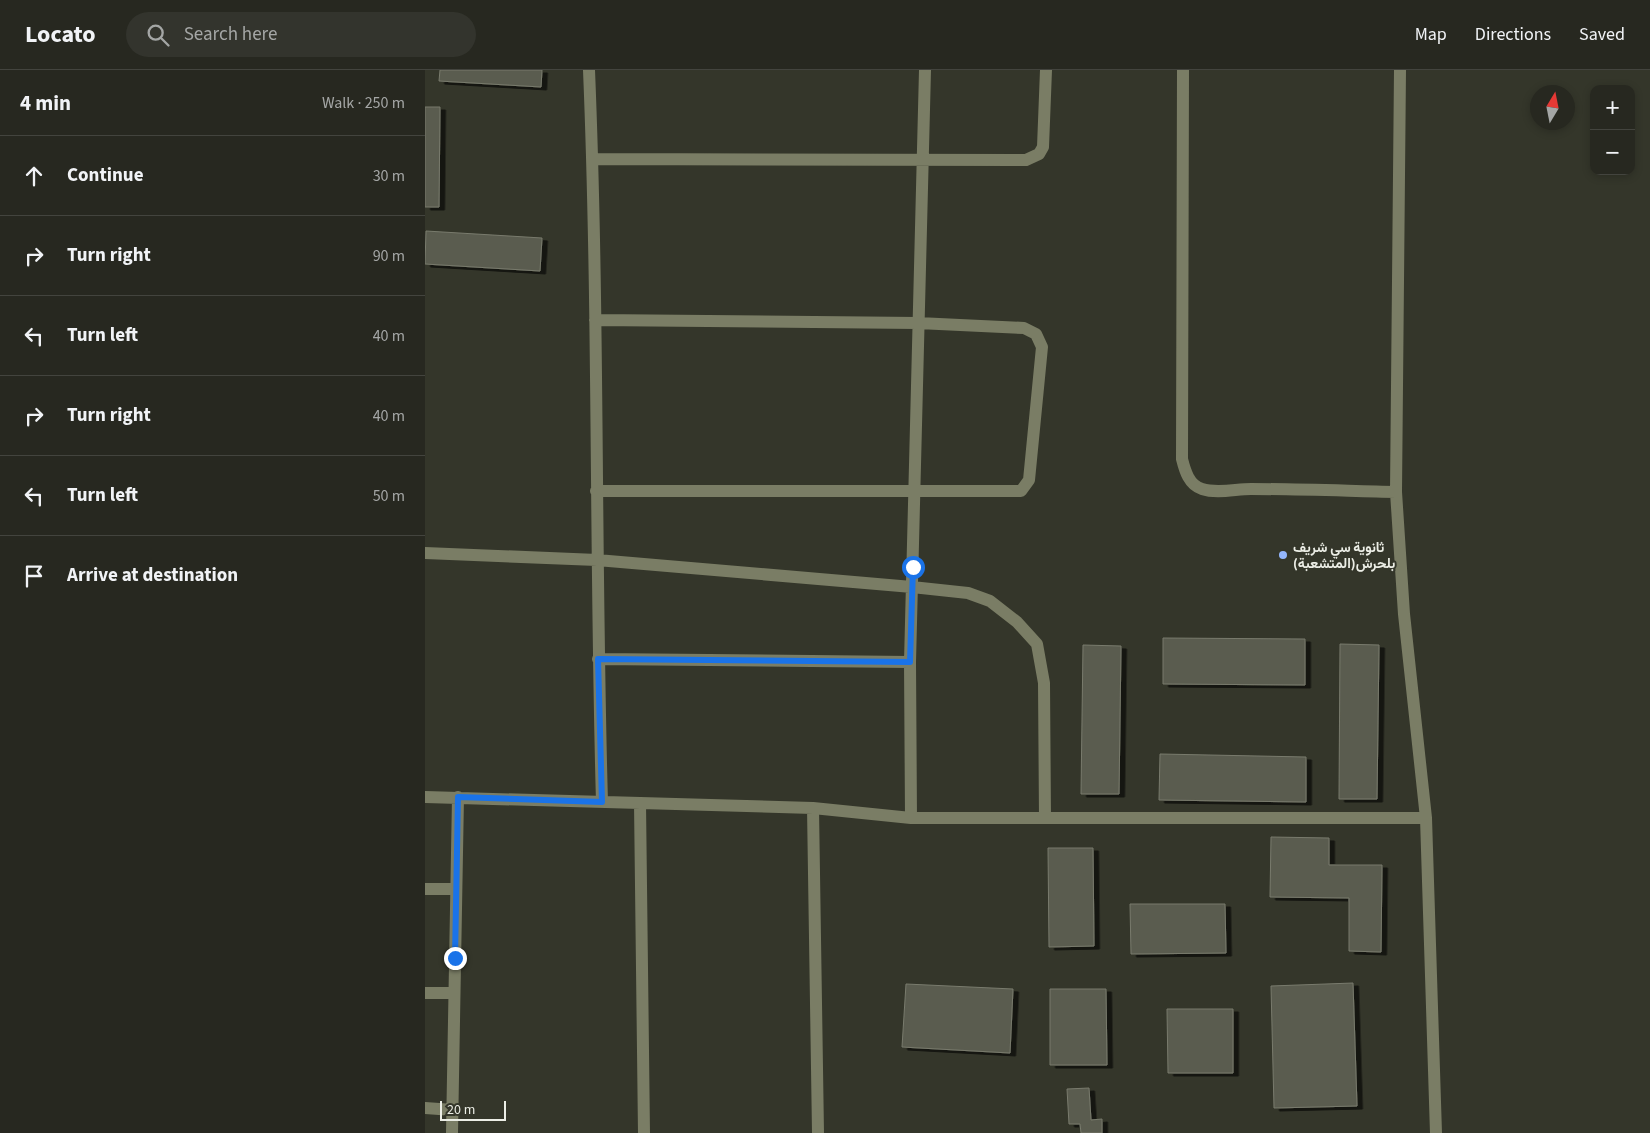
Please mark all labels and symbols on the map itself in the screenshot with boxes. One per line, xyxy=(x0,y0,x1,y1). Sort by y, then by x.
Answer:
north arrow xyxy=(1530,85,1575,130)
place label: ثانوية سي شريف بلحرش(المتشعبة) xyxy=(1293,538,1395,574)
marker: ثانوية سي شريف بلحرش(المتشعبة) xyxy=(1277,549,1289,561)
route start xyxy=(902,556,925,579)
route end xyxy=(444,947,467,970)
scale bar xyxy=(440,1098,506,1121)

